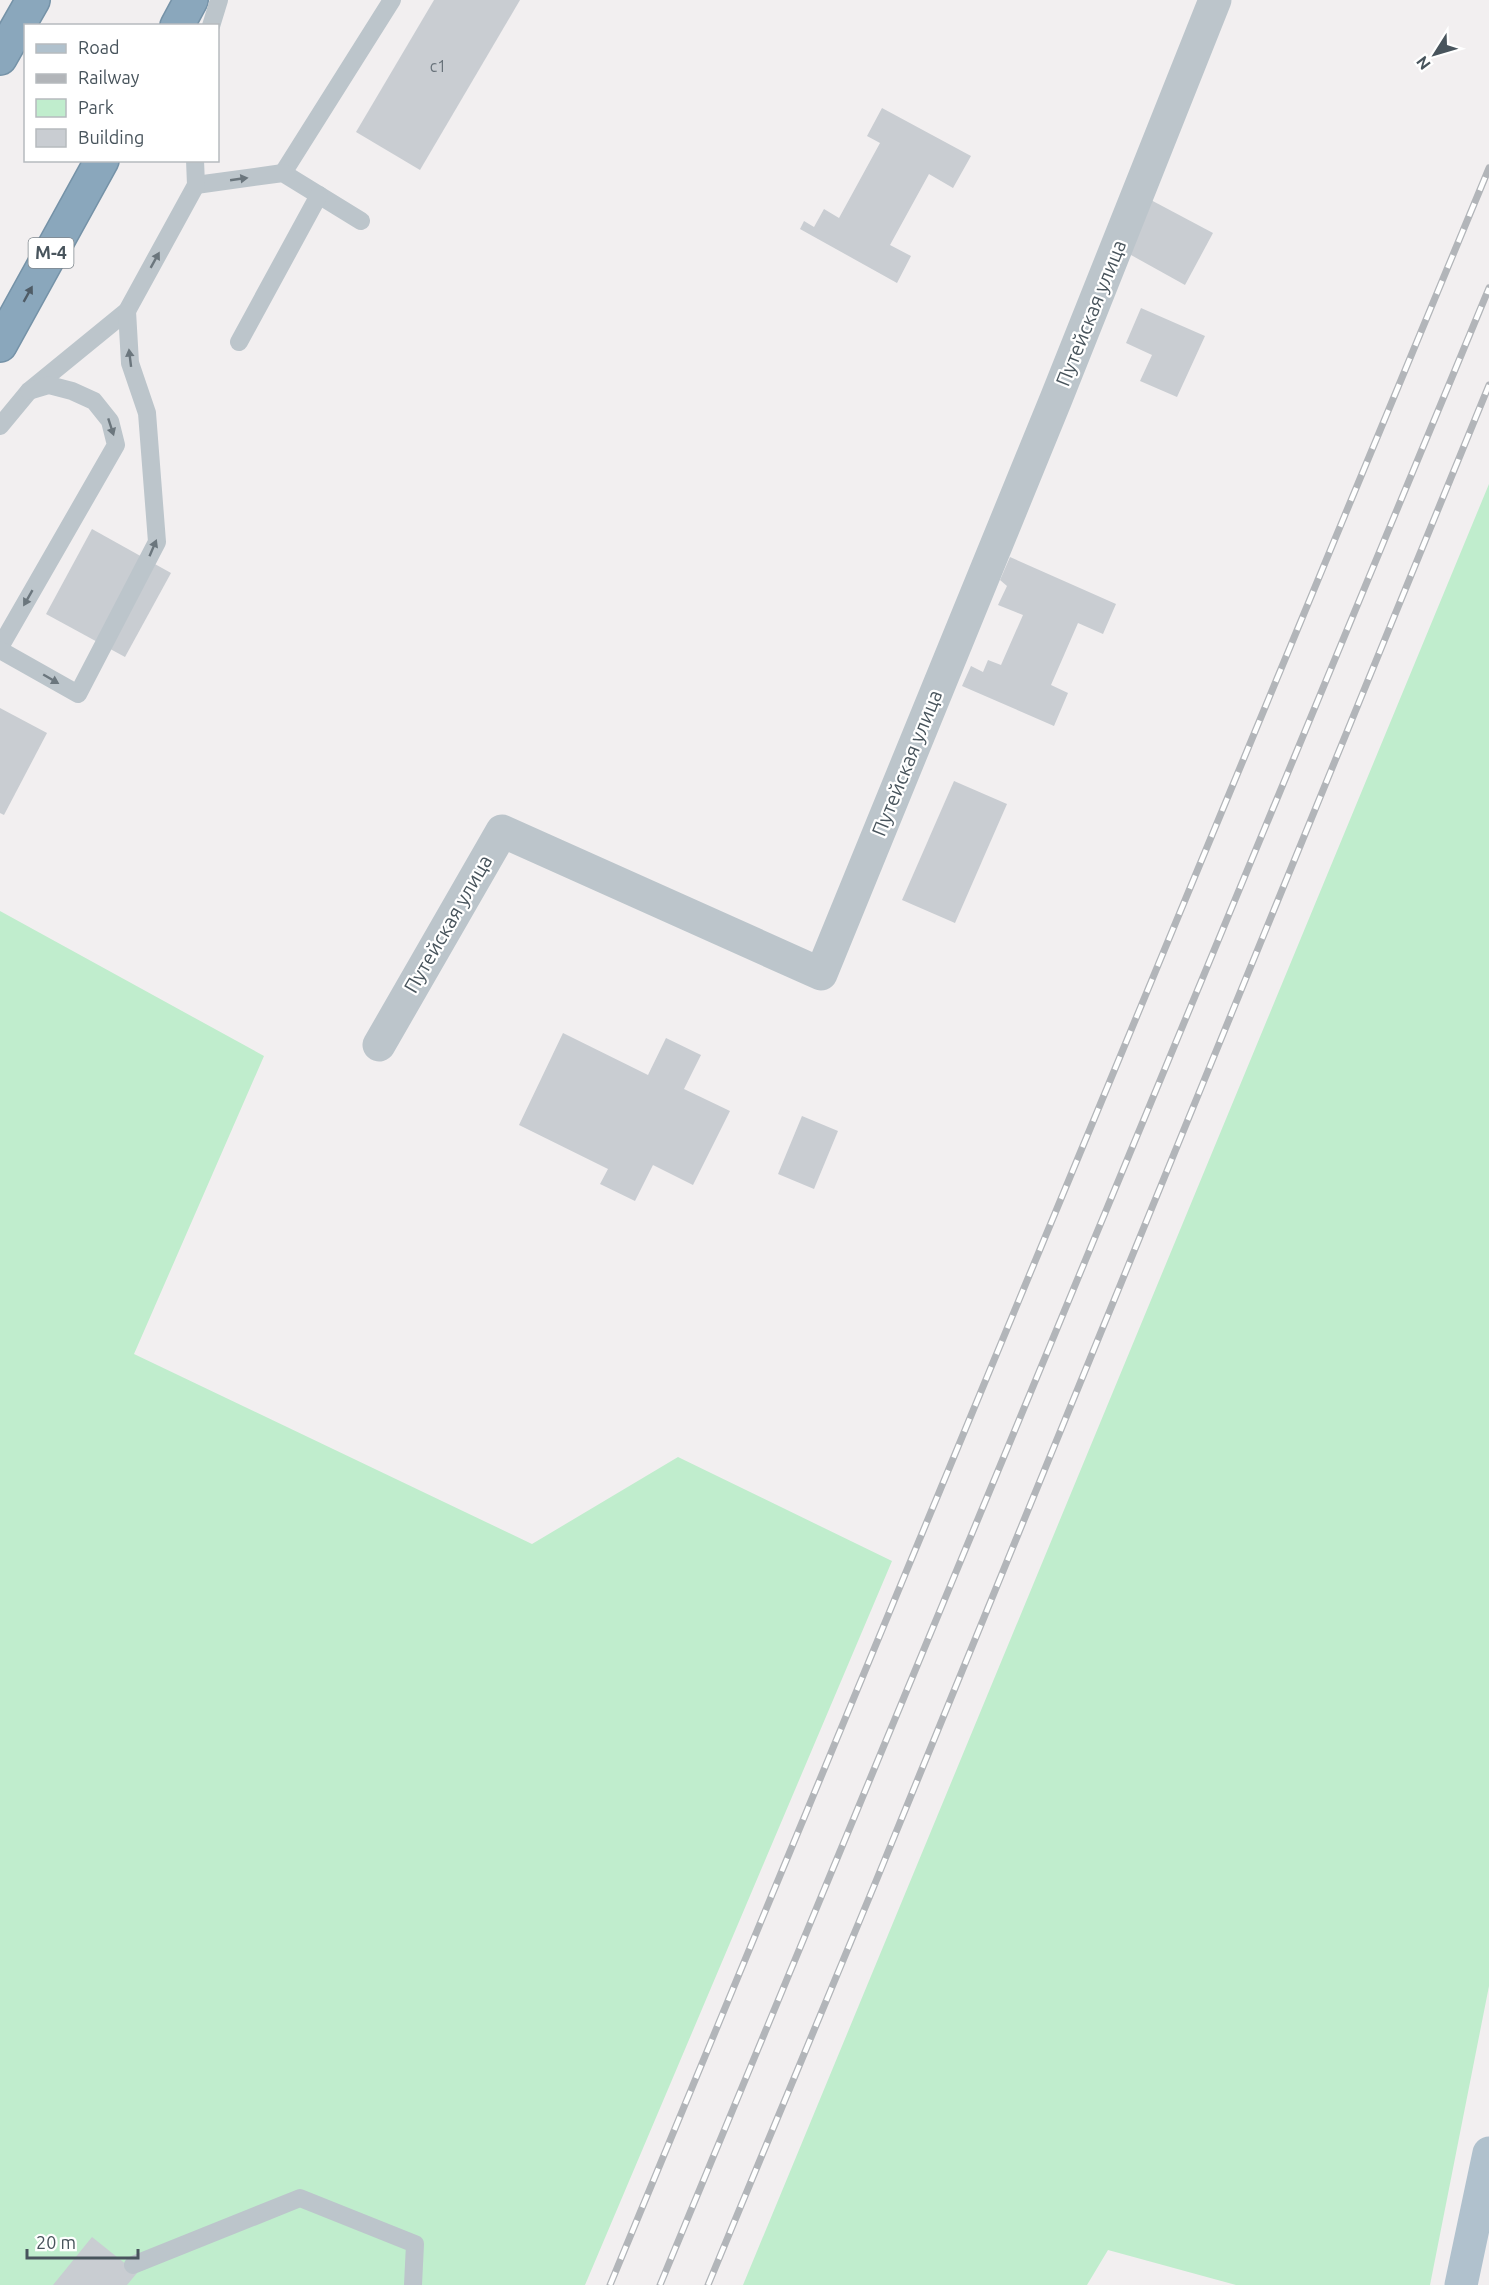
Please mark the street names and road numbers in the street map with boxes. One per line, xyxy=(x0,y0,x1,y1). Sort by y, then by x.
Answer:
street label: Путейская улица xyxy=(1051,236,1130,389)
road number: М-4 xyxy=(28,238,74,268)
street label: Путейская улица xyxy=(867,686,946,839)
street label: Путейская улица xyxy=(399,851,496,997)

